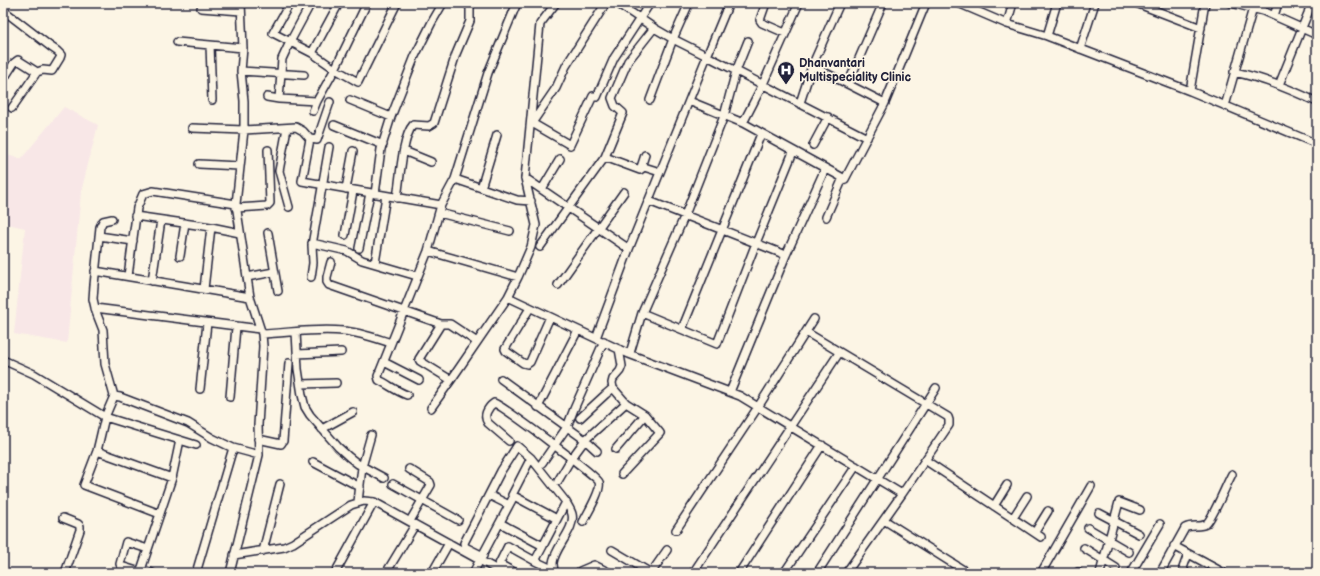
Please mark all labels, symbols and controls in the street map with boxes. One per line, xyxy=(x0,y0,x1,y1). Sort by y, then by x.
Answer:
place label: Dhanvantari Multispeciality Clinic xyxy=(799,56,912,85)
hospital icon: Dhanvantari Multispeciality Clinic xyxy=(776,60,796,85)

